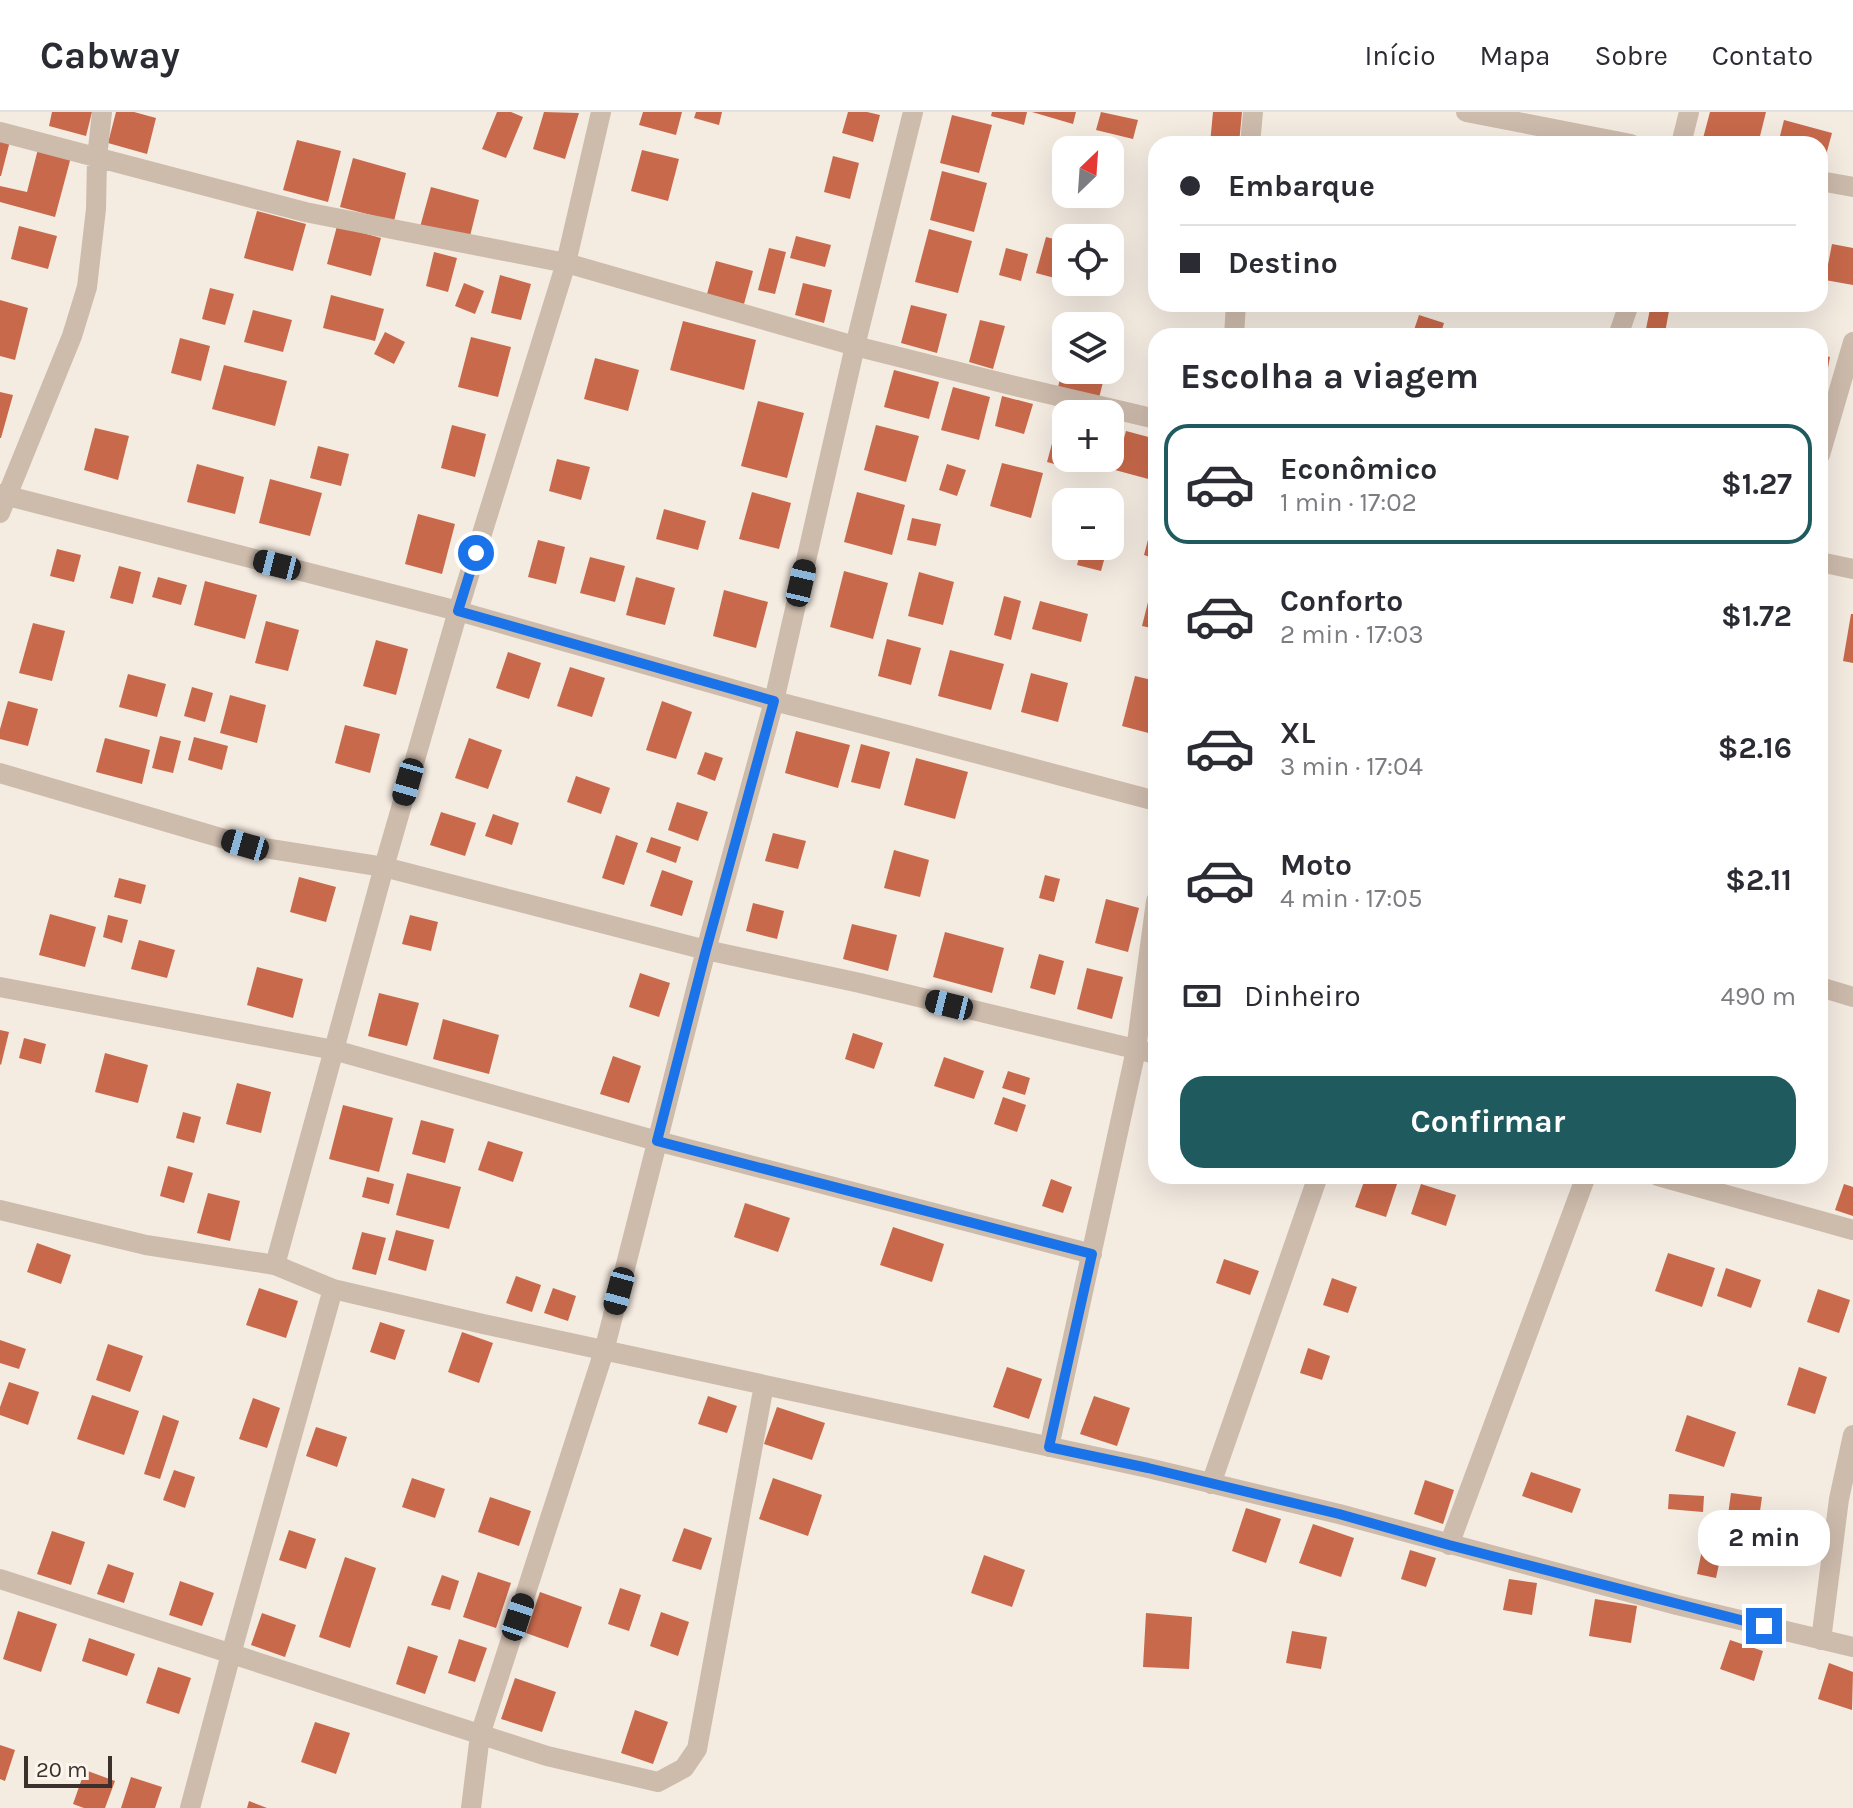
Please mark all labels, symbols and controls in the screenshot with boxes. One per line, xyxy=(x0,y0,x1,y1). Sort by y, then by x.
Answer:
text: Cabway xyxy=(40,33,180,78)
text: Início xyxy=(1364,39,1436,72)
text: Mapa xyxy=(1480,39,1551,72)
text: Sobre xyxy=(1595,39,1668,72)
text: Contato xyxy=(1712,39,1813,72)
north arrow xyxy=(1052,136,1124,208)
map controls xyxy=(1052,136,1124,560)
text: Embarque xyxy=(1228,168,1375,204)
button: locate xyxy=(1052,224,1124,296)
text: Destino xyxy=(1228,245,1338,281)
button: layers xyxy=(1052,312,1124,384)
text: Escolha a viagem xyxy=(1180,355,1479,397)
button: + xyxy=(1052,400,1124,472)
icon: car xyxy=(1184,448,1256,520)
text: Econômico xyxy=(1280,451,1437,487)
text: $1.27 xyxy=(1721,466,1792,502)
text: 1 min · 17:02 xyxy=(1280,487,1417,518)
button: − xyxy=(1052,488,1124,560)
route start xyxy=(458,535,494,571)
car xyxy=(251,548,303,582)
car xyxy=(784,557,818,609)
icon: car xyxy=(1184,580,1256,652)
text: Conforto xyxy=(1280,583,1403,619)
text: $1.72 xyxy=(1721,598,1792,634)
text: 2 min · 17:03 xyxy=(1280,619,1424,650)
icon: car xyxy=(1184,712,1256,784)
text: XL xyxy=(1280,715,1315,751)
text: $2.16 xyxy=(1718,730,1792,766)
text: 3 min · 17:04 xyxy=(1280,751,1423,782)
car xyxy=(390,756,426,808)
car xyxy=(219,827,271,863)
icon: car xyxy=(1184,844,1256,916)
text: Moto xyxy=(1280,847,1352,883)
text: $2.11 xyxy=(1725,862,1792,898)
text: 4 min · 17:05 xyxy=(1280,883,1422,914)
icon: cash xyxy=(1180,974,1224,1018)
text: Dinheiro xyxy=(1244,978,1361,1014)
text: 490 m xyxy=(1720,981,1796,1012)
car xyxy=(923,988,975,1022)
button: Confirmar xyxy=(1180,1076,1796,1168)
car xyxy=(601,1265,637,1317)
callout: 2 min xyxy=(1698,1510,1830,1566)
text: 2 min xyxy=(1728,1522,1800,1553)
car xyxy=(499,1590,537,1644)
route end xyxy=(1746,1608,1782,1644)
scale bar xyxy=(24,1752,112,1788)
text: 20 m xyxy=(36,1757,88,1783)

